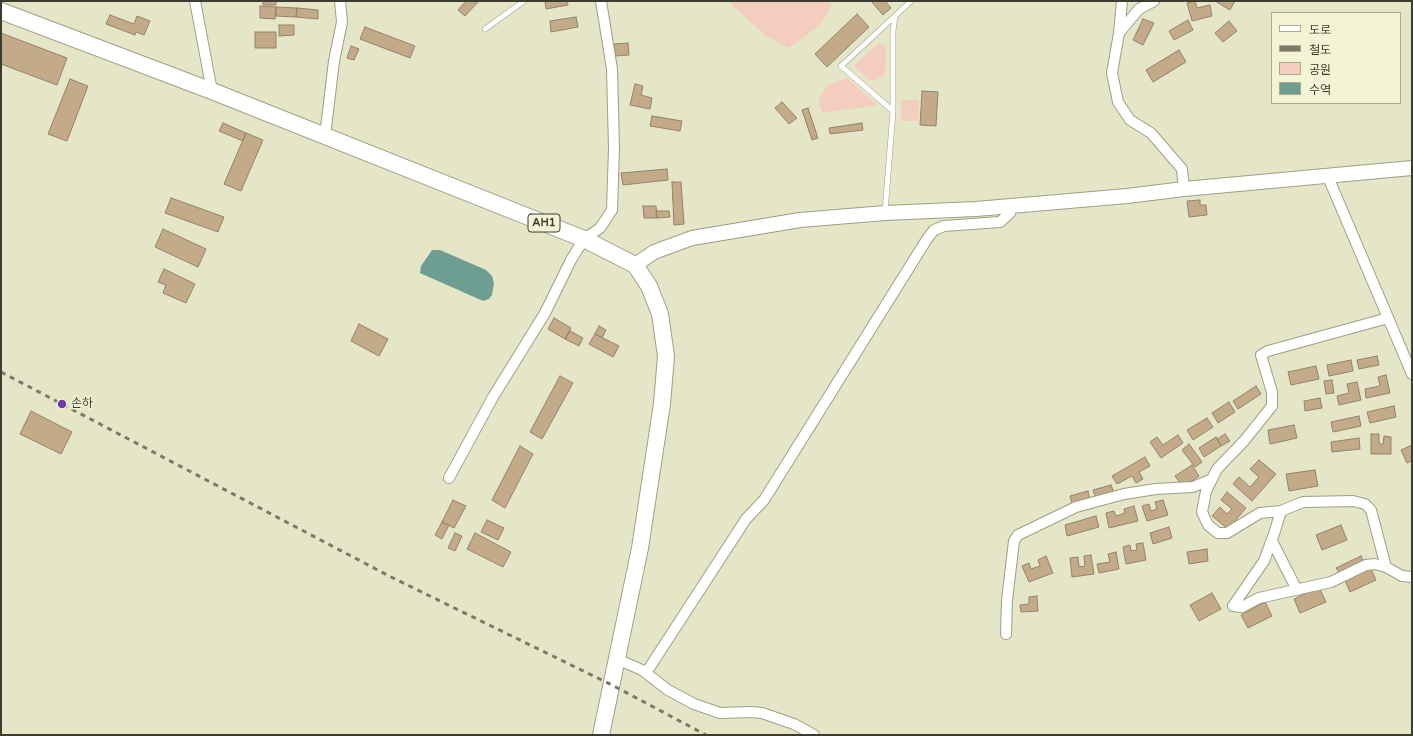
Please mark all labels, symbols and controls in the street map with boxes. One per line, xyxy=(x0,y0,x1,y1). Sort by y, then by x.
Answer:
legend xyxy=(1271,12,1401,104)
text: 도로 xyxy=(1309,23,1331,37)
text: 철도 xyxy=(1309,43,1331,57)
text: 공원 xyxy=(1309,63,1331,77)
text: 수역 xyxy=(1309,83,1331,97)
road number: AH1 xyxy=(528,214,560,232)
place label: 손하 xyxy=(71,397,93,411)
marker: 손하 xyxy=(56,398,68,410)

